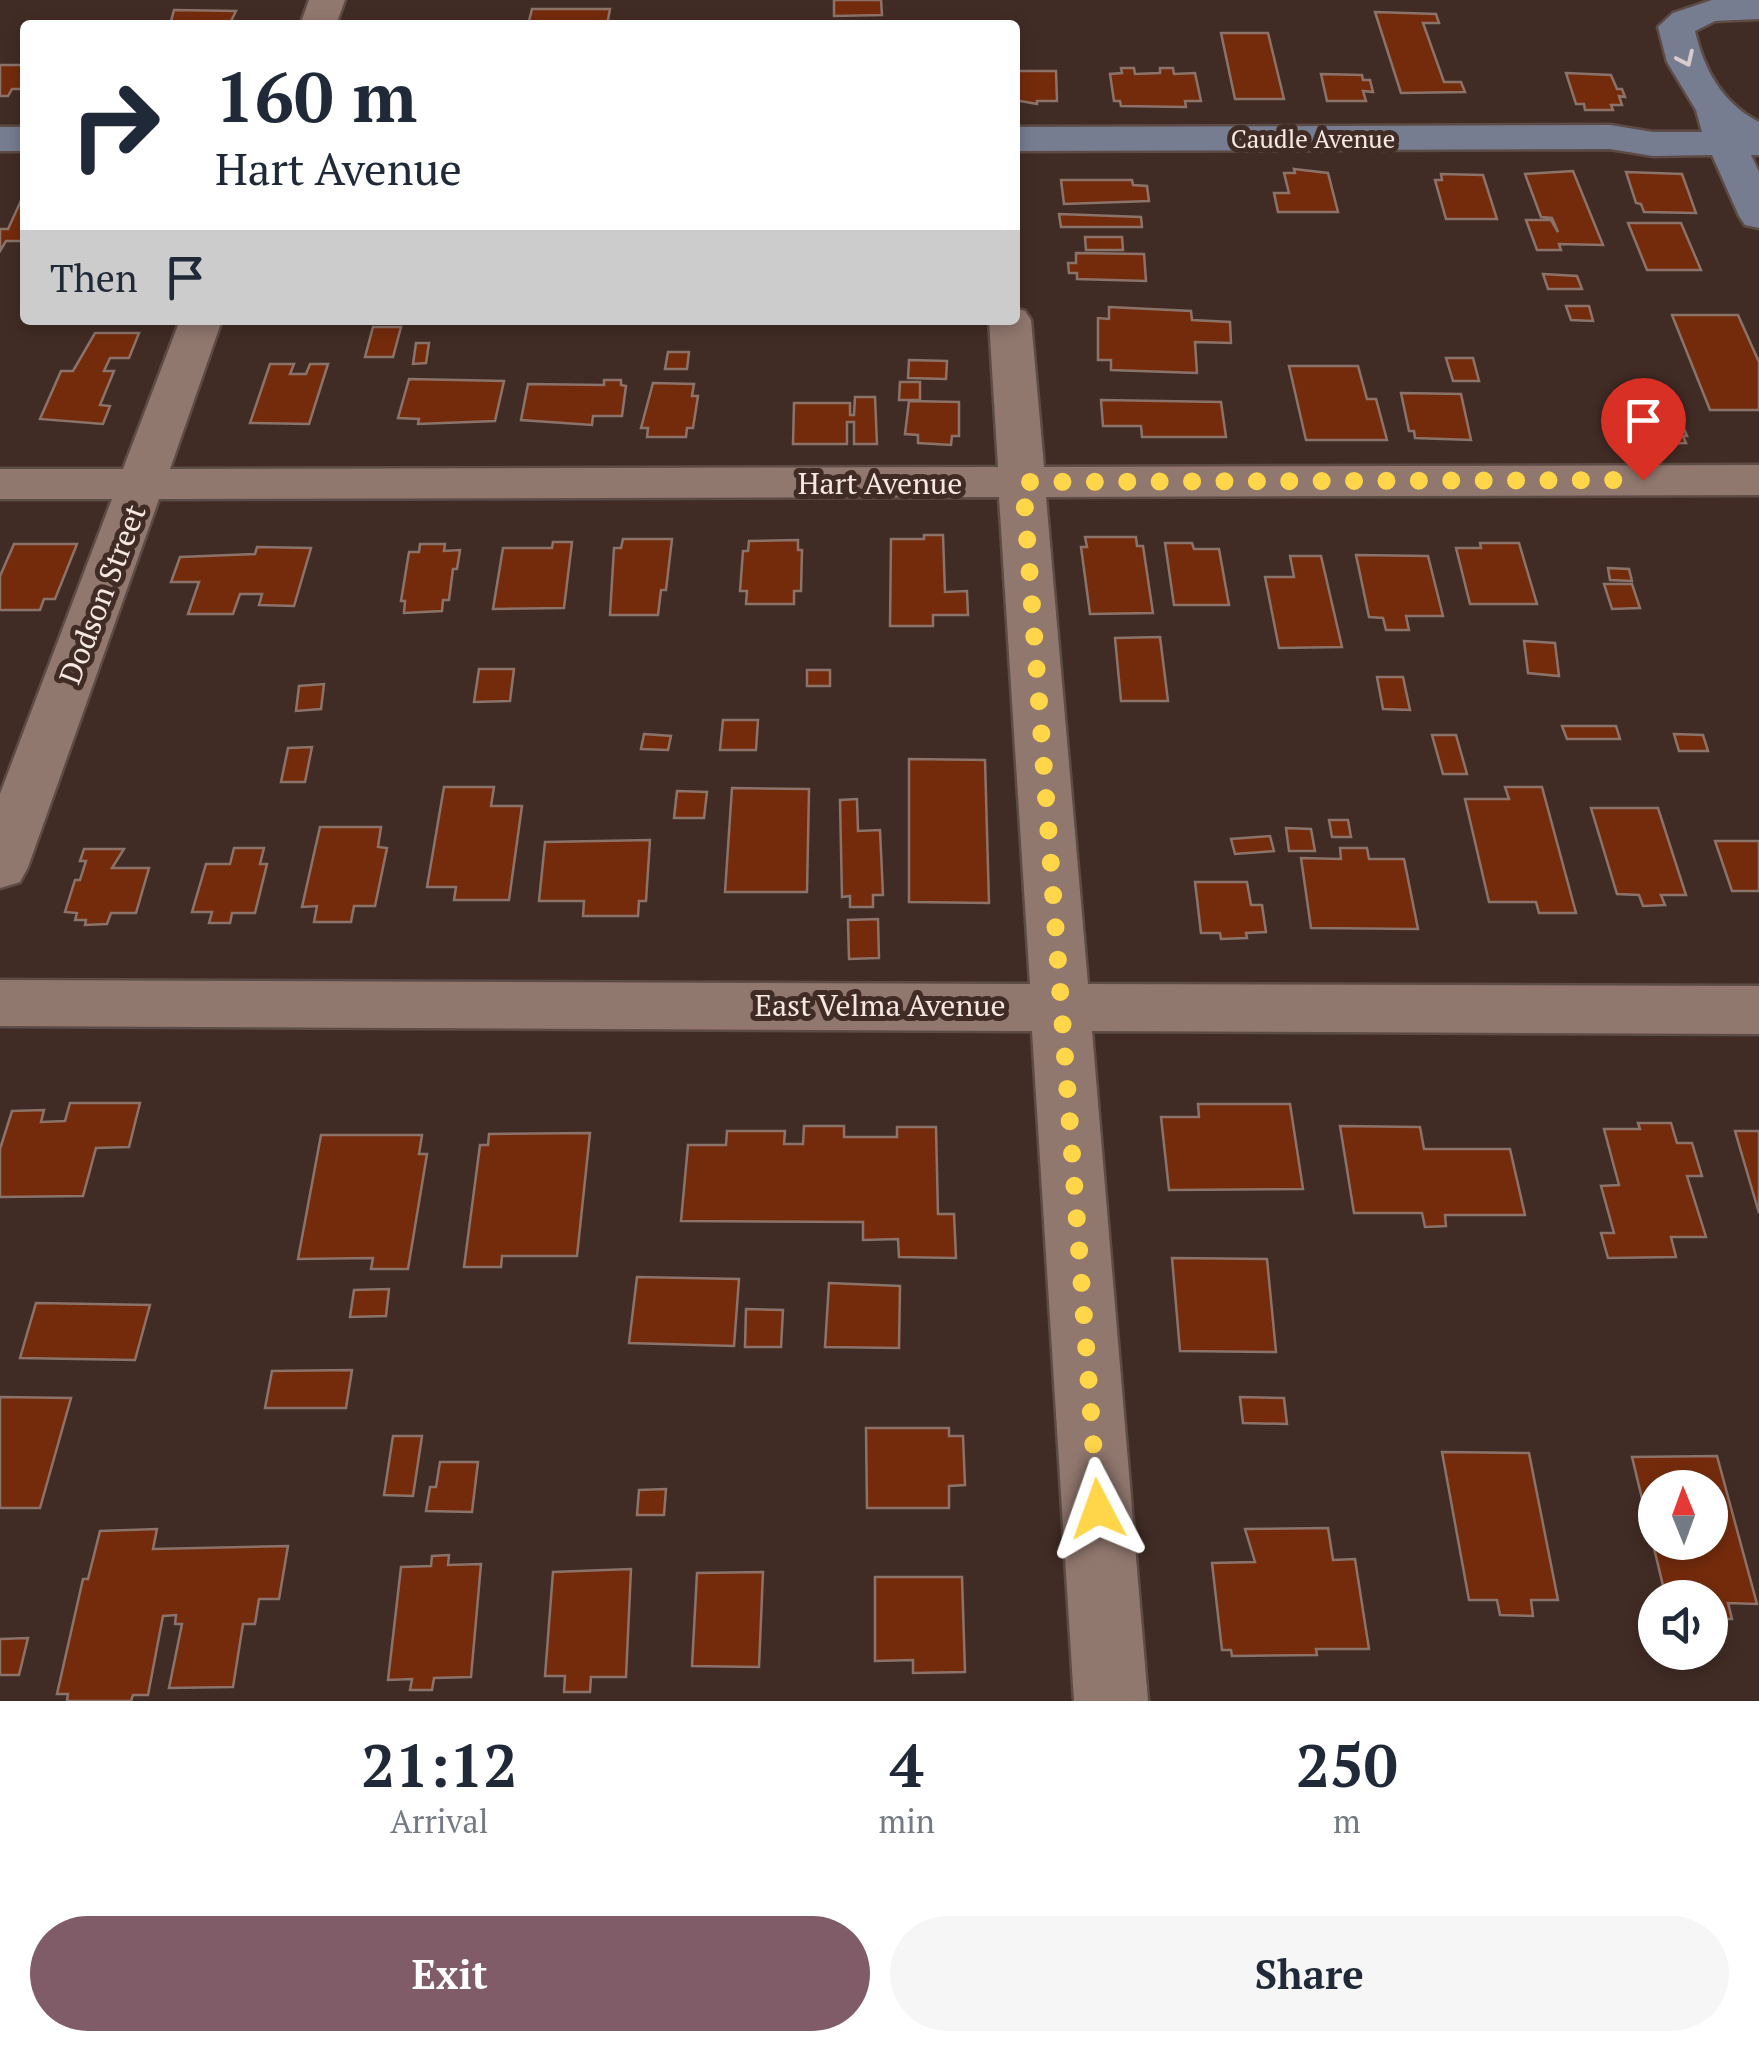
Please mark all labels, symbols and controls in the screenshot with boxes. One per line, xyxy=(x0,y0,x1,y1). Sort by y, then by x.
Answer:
text: 160 m xyxy=(215,49,417,142)
one-way arrow xyxy=(1674,49,1694,67)
icon: right xyxy=(50,60,180,190)
street label: Caudle Avenue xyxy=(1231,122,1395,155)
text: Hart Avenue xyxy=(215,138,462,198)
icon: arrive xyxy=(158,250,213,305)
text: Then xyxy=(50,253,138,303)
pin xyxy=(1601,378,1686,481)
icon: arrive xyxy=(1616,393,1671,448)
street label: Hart Avenue xyxy=(798,463,962,503)
street label: Dodson Street xyxy=(49,499,155,689)
street label: East Velma Avenue xyxy=(754,985,1006,1025)
position arrow xyxy=(1046,1457,1150,1561)
north arrow xyxy=(1638,1470,1728,1560)
map controls xyxy=(1638,1470,1728,1670)
button: sound xyxy=(1638,1580,1728,1670)
text: 21:12 xyxy=(361,1725,517,1804)
text: 4 xyxy=(890,1725,924,1804)
text: 250 xyxy=(1296,1725,1398,1804)
text: Arrival xyxy=(390,1800,488,1842)
text: min xyxy=(879,1800,935,1842)
text: m xyxy=(1333,1800,1361,1842)
button: Exit xyxy=(30,1916,870,2031)
button: Share xyxy=(890,1916,1729,2031)

